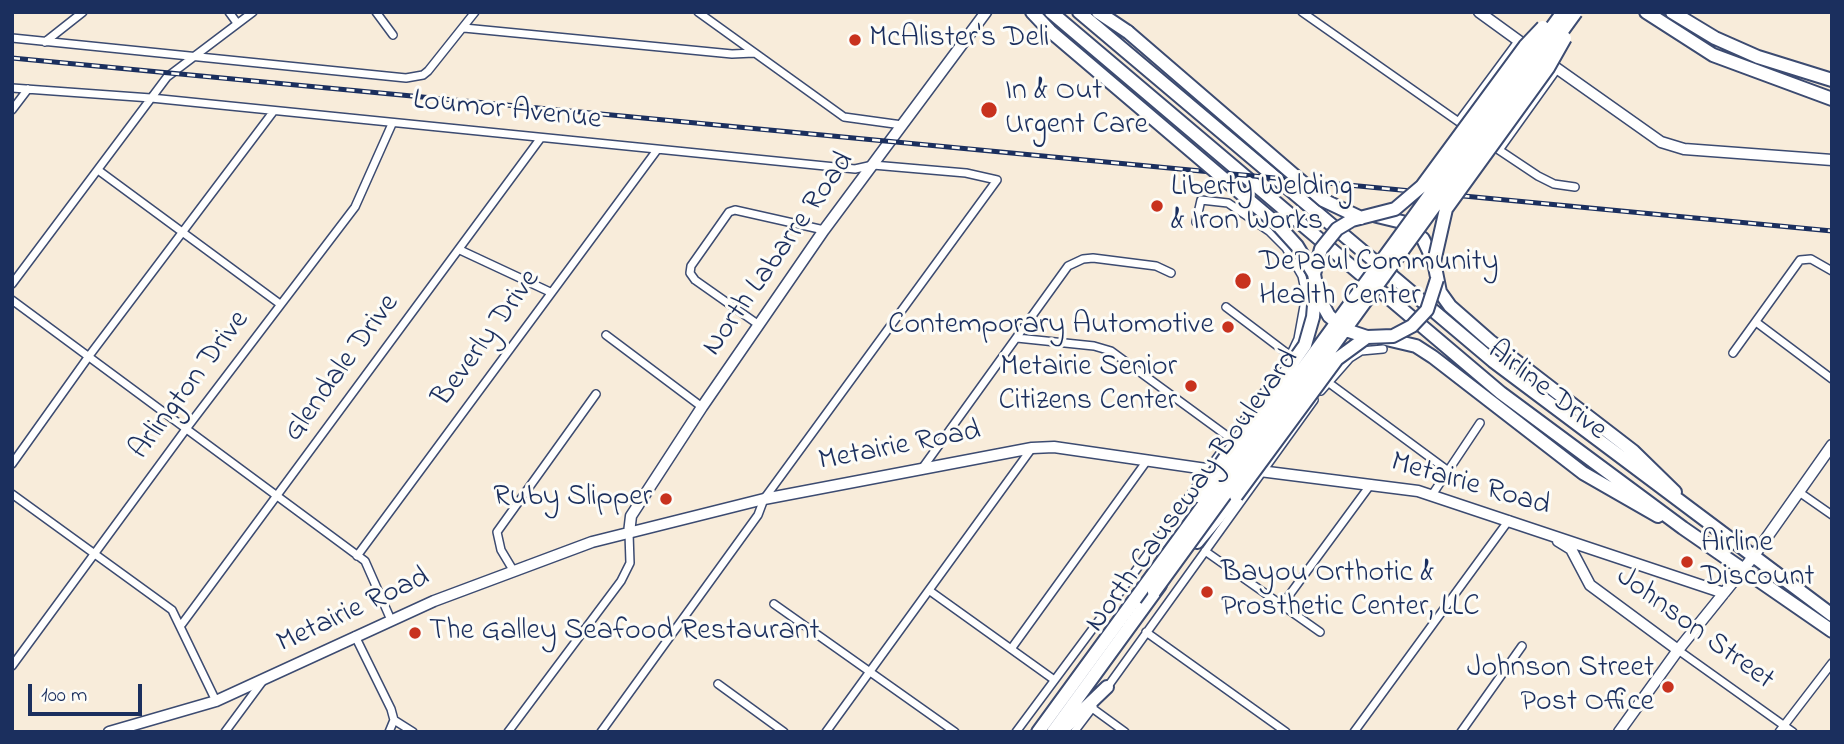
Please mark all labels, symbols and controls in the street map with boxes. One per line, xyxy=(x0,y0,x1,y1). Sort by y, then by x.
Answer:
place label: McAlister's Deli xyxy=(869,22,1049,58)
marker: McAlister's Deli xyxy=(847,32,863,48)
place label: In & Out Urgent Care xyxy=(1005,75,1148,146)
street label: Loumor Avenue xyxy=(411,84,603,140)
marker: In & Out Urgent Care xyxy=(979,100,999,120)
street label: North Labarre Road xyxy=(696,146,864,364)
place label: Liberty Welding & Iron Works xyxy=(1171,171,1353,242)
marker: Liberty Welding & Iron Works xyxy=(1149,198,1165,214)
place label: DePaul Community Health Center xyxy=(1259,246,1498,316)
street label: Beverly Drive xyxy=(426,263,550,415)
marker: DePaul Community Health Center xyxy=(1233,271,1253,291)
street label: Glendale Drive xyxy=(277,288,409,450)
street label: Arlington Drive xyxy=(123,304,259,468)
place label: Contemporary Automotive xyxy=(888,309,1214,345)
marker: Contemporary Automotive xyxy=(1220,319,1236,335)
street label: Airline Drive xyxy=(1479,334,1613,450)
street label: North Causeway Boulevard xyxy=(1079,344,1309,640)
place label: Metairie Senior Citizens Center xyxy=(999,351,1177,422)
marker: Metairie Senior Citizens Center xyxy=(1183,378,1199,394)
street label: Metairie Road xyxy=(816,415,984,481)
street label: Metairie Road xyxy=(1386,446,1554,526)
place label: Ruby Slipper xyxy=(493,481,652,517)
marker: Ruby Slipper xyxy=(658,491,674,507)
place label: Airline Discount xyxy=(1701,527,1815,598)
marker: Airline Discount xyxy=(1679,554,1695,570)
place label: Bayou Orthotic & Prosthetic Center, LLC xyxy=(1221,557,1480,628)
street label: Johnson Street xyxy=(1608,560,1780,700)
street label: Metairie Road xyxy=(272,561,436,663)
marker: Bayou Orthotic & Prosthetic Center, LLC xyxy=(1199,584,1215,600)
place label: The Galley Seafood Restaurant xyxy=(429,615,820,651)
marker: The Galley Seafood Restaurant xyxy=(407,625,423,641)
place label: Johnson Street Post Office xyxy=(1467,652,1654,722)
scale bar xyxy=(32,670,145,714)
marker: Johnson Street Post Office xyxy=(1660,679,1676,695)
text: 100 m xyxy=(41,681,87,711)

